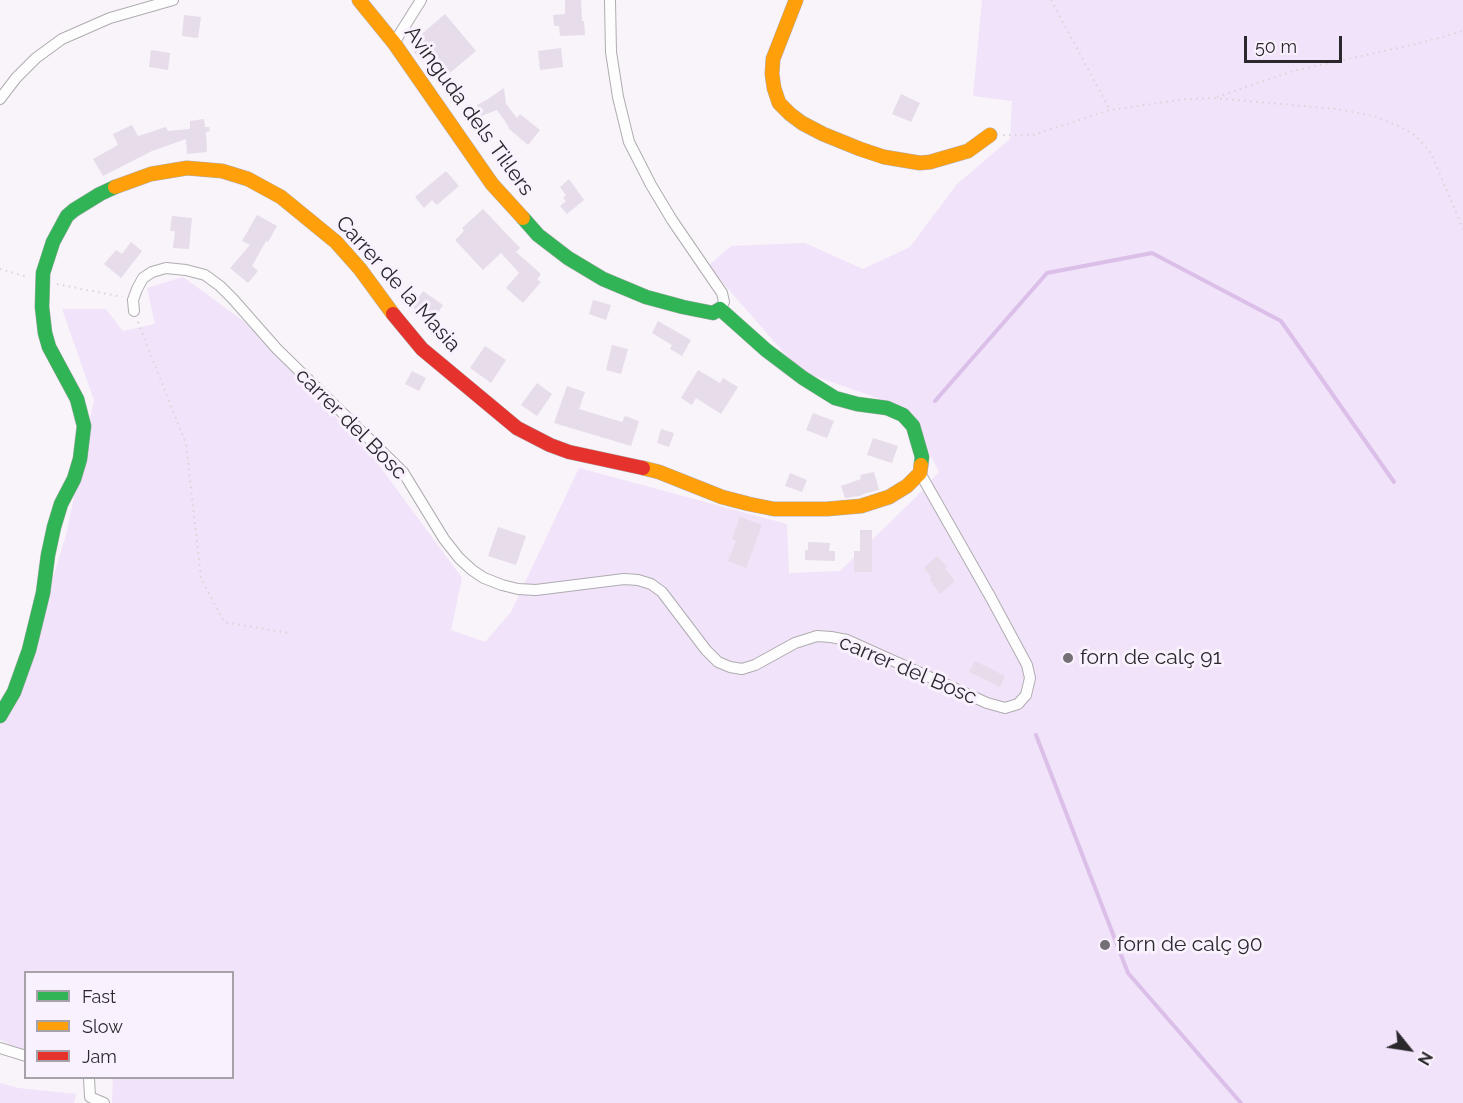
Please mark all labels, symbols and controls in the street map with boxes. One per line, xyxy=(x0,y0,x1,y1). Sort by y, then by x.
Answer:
street label: Avinguda dels Til·lers xyxy=(399,21,539,201)
scale bar xyxy=(1247,24,1344,62)
text: 50 m xyxy=(1255,36,1297,57)
street label: Carrer de la Masia xyxy=(330,211,466,357)
street label: carrer del Bosc xyxy=(290,363,412,485)
street label: carrer del Bosc xyxy=(835,630,981,710)
place label: forn de calç 91 xyxy=(1080,645,1222,671)
marker: forn de calç 91 xyxy=(1061,651,1075,665)
place label: forn de calç 90 xyxy=(1117,932,1263,958)
marker: forn de calç 90 xyxy=(1098,938,1112,952)
legend xyxy=(24,971,234,1079)
text: Fast xyxy=(82,986,116,1007)
text: Slow xyxy=(82,1016,123,1037)
north arrow xyxy=(1379,1019,1439,1079)
text: Jam xyxy=(82,1046,117,1067)
text: N xyxy=(1414,1048,1436,1068)

